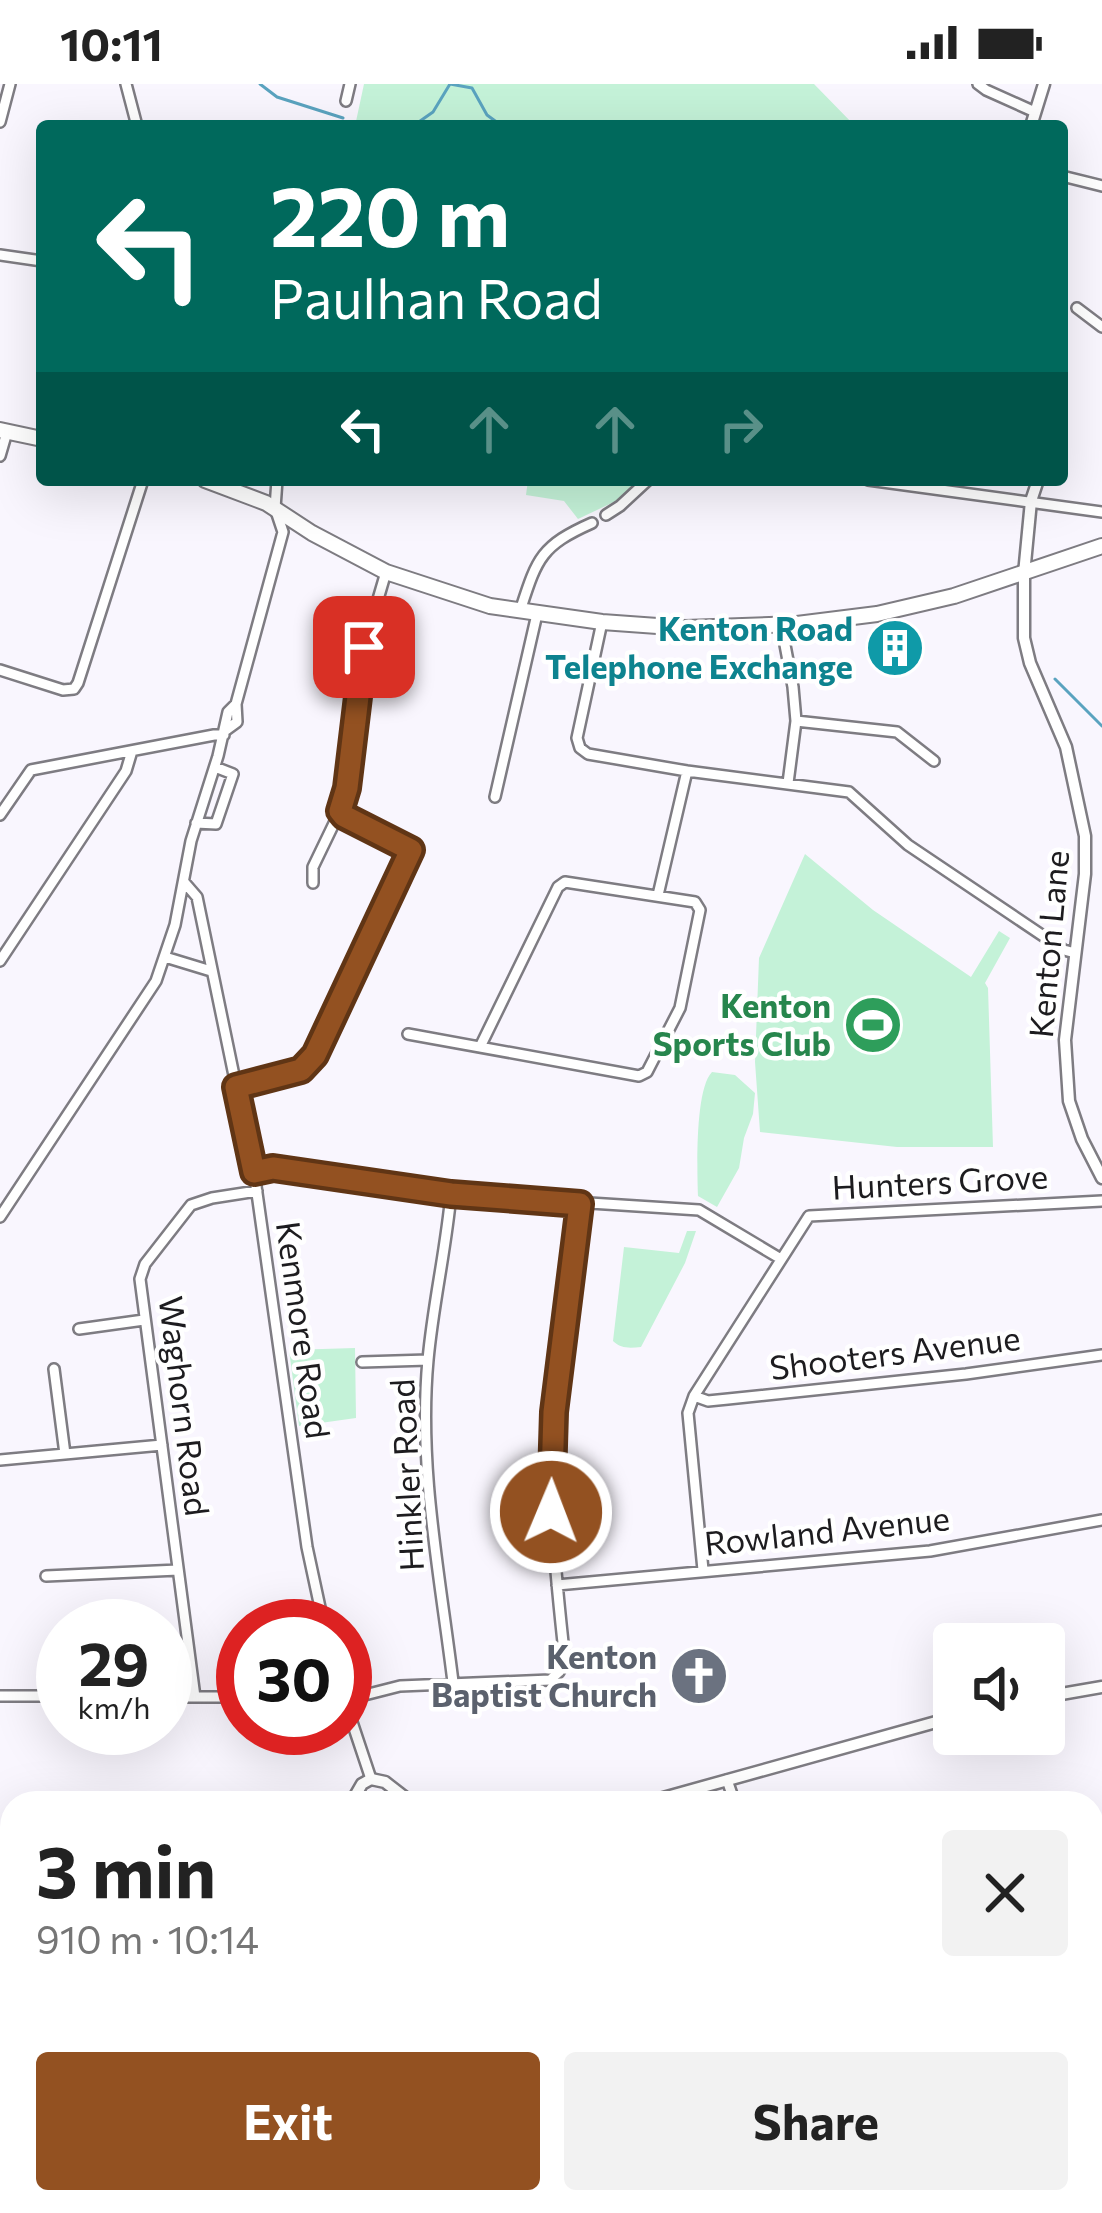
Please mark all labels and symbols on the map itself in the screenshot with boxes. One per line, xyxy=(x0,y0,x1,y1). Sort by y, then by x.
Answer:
pin xyxy=(313,596,415,698)
place label: Kenton Road Telephone Exchange xyxy=(545,607,853,686)
building icon: Kenton Road Telephone Exchange xyxy=(864,617,926,679)
street label: Kenton Lane xyxy=(1019,848,1076,1039)
place label: Kenton Sports Club xyxy=(653,984,831,1063)
sports icon: Kenton Sports Club xyxy=(842,994,904,1056)
street label: Hunters Grove xyxy=(831,1154,1049,1207)
street label: Kenmore Road xyxy=(269,1218,340,1441)
street label: Waghorn Road xyxy=(152,1294,219,1518)
street label: Shooters Avenue xyxy=(767,1316,1022,1387)
street label: Hinkler Road xyxy=(380,1378,431,1572)
position arrow xyxy=(488,1449,614,1575)
street label: Rowland Avenue xyxy=(702,1496,952,1563)
speed limit sign: 30 xyxy=(216,1599,372,1755)
place label: Kenton Baptist Church xyxy=(431,1635,657,1714)
church icon: Kenton Baptist Church xyxy=(668,1645,730,1707)

